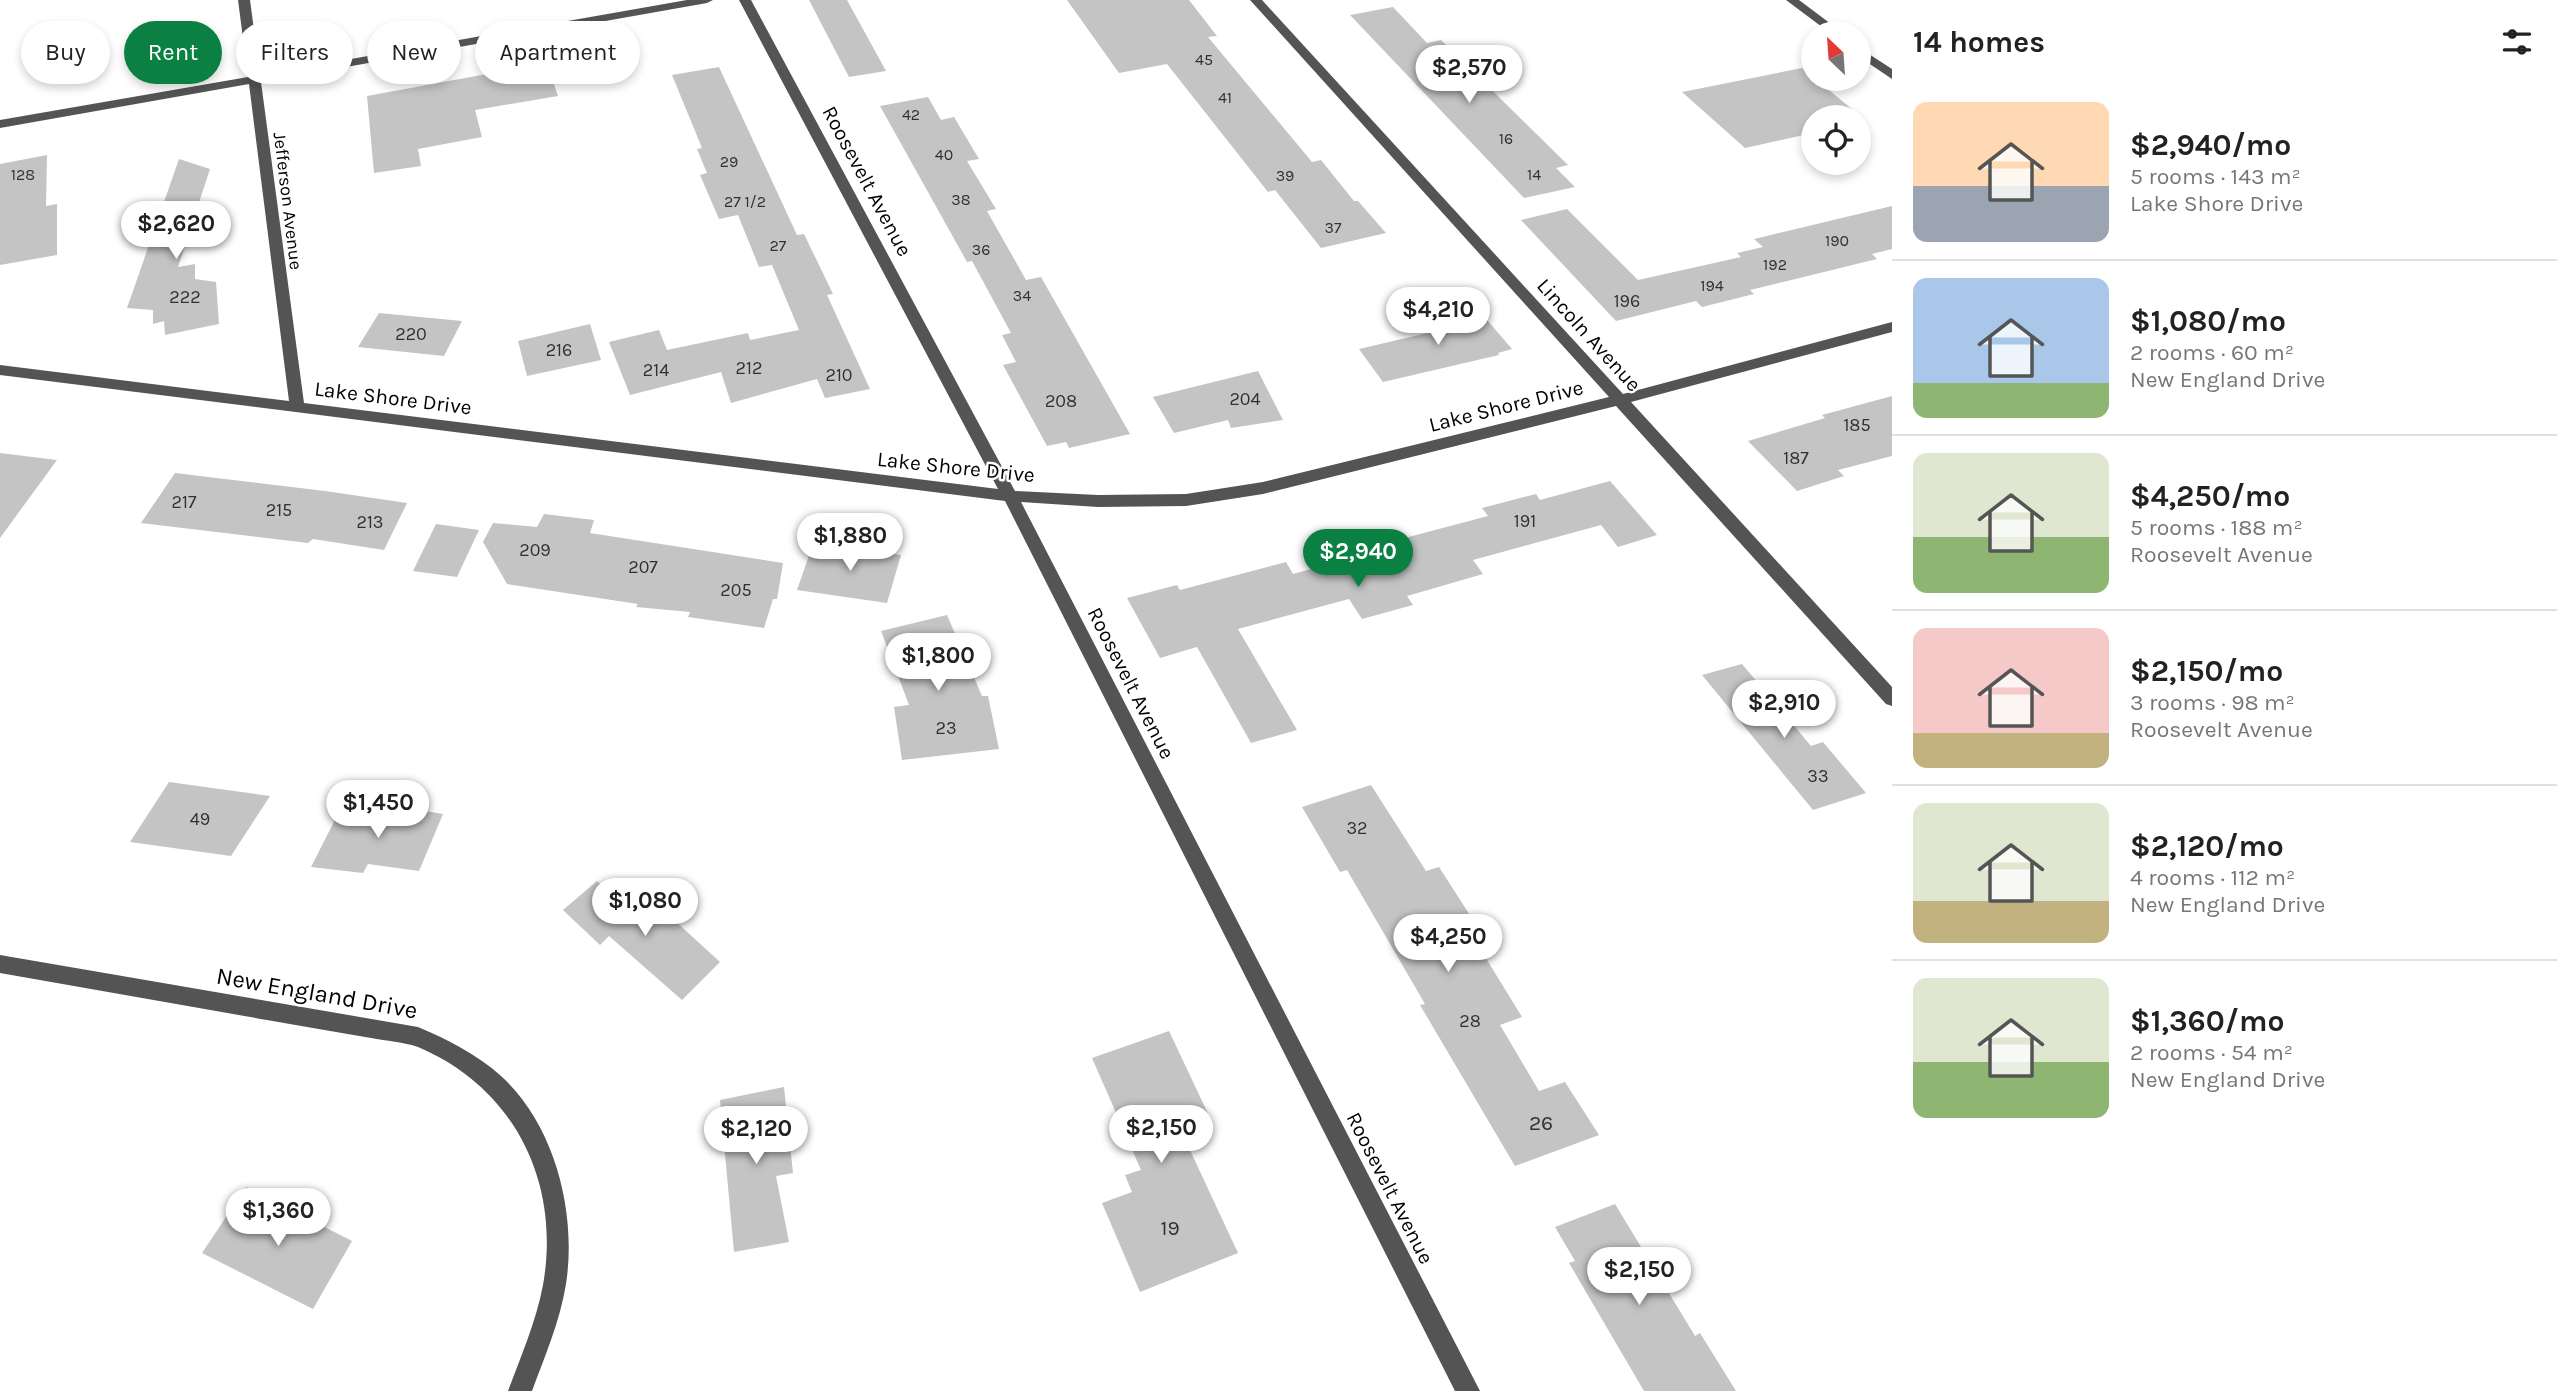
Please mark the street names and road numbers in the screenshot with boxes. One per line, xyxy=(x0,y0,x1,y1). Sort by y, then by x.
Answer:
street label: Roosevelt Avenue xyxy=(817,102,917,260)
street label: Jefferson Avenue xyxy=(269,131,307,271)
street label: Lincoln Avenue xyxy=(1532,274,1646,396)
street label: Lake Shore Drive xyxy=(1426,375,1586,437)
street label: Lake Shore Drive xyxy=(313,376,473,420)
street label: Lake Shore Drive xyxy=(876,447,1036,487)
street label: Roosevelt Avenue xyxy=(1082,603,1180,763)
street label: New England Drive xyxy=(214,962,420,1024)
street label: Roosevelt Avenue xyxy=(1341,1108,1439,1268)

